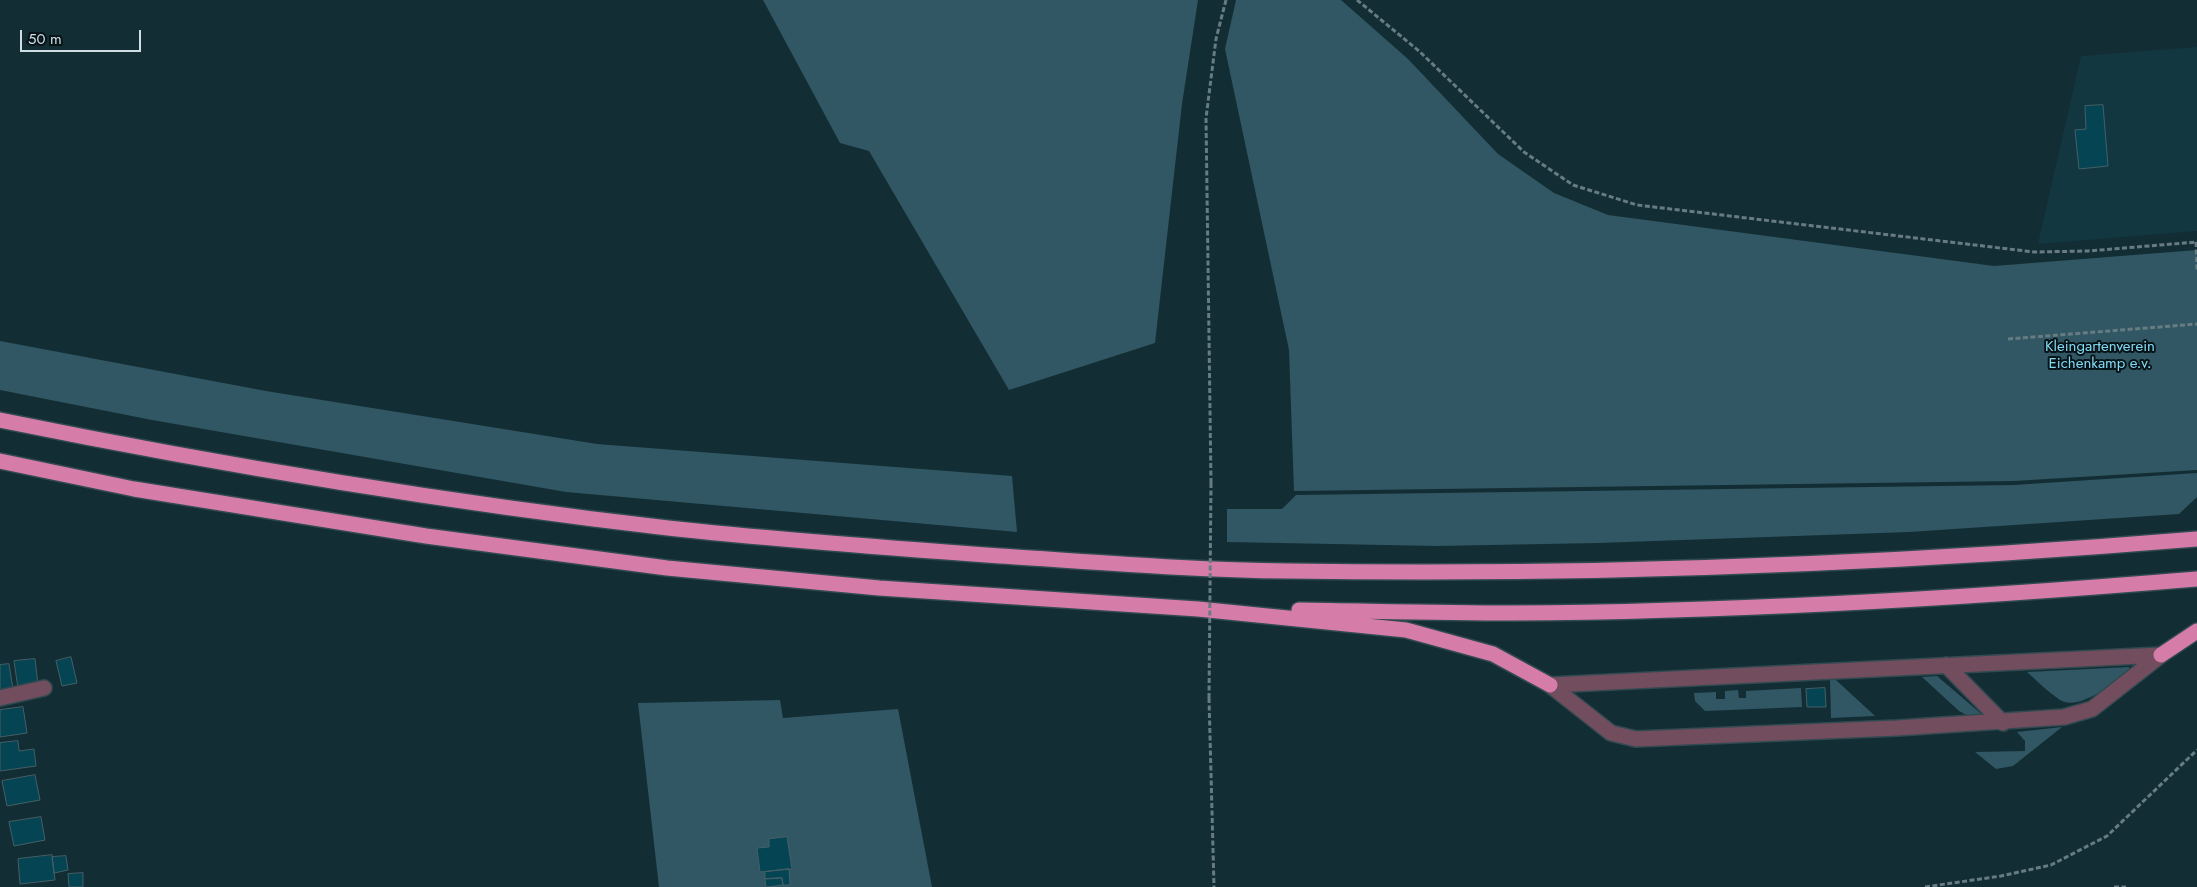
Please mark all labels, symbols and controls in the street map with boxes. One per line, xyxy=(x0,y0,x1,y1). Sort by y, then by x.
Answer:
scale bar xyxy=(22,20,144,52)
text: 50 m xyxy=(28,28,62,50)
park label: Kleingartenverein Eichenkamp e.v. xyxy=(2045,338,2155,373)

